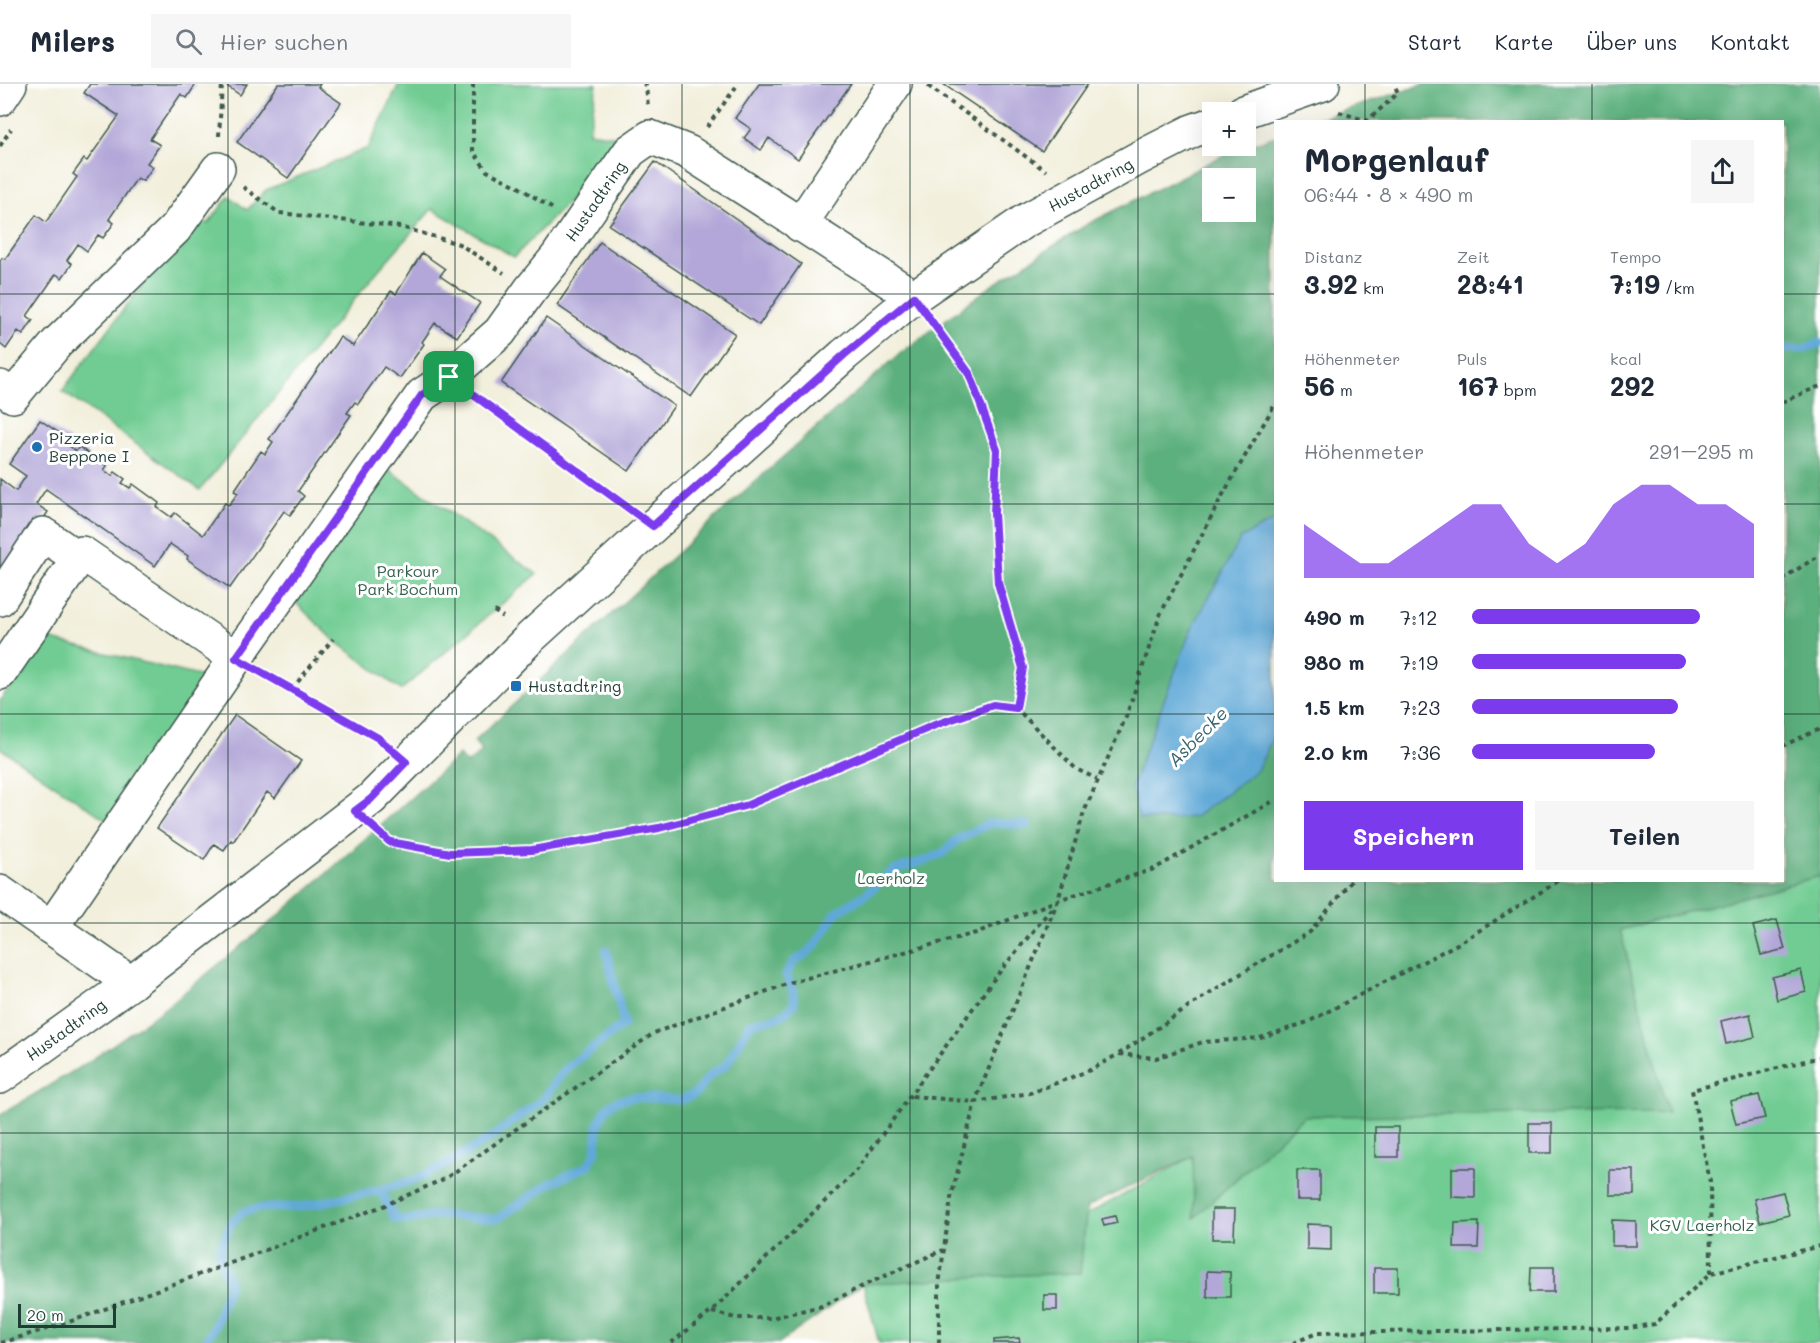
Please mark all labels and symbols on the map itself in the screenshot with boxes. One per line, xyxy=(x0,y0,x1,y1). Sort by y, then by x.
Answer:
street label: Hustadtring xyxy=(1044,153,1136,216)
street label: Hustadtring xyxy=(560,156,630,245)
pin xyxy=(423,351,474,402)
place label: Pizzeria Beppone I xyxy=(49,427,129,466)
marker: Pizzeria Beppone I xyxy=(30,440,44,454)
park label: Parkour Park Bochum xyxy=(358,560,458,599)
place label: Hustadtring xyxy=(528,675,621,696)
marker: Hustadtring xyxy=(509,679,523,693)
water label: Asbecke xyxy=(1162,701,1232,771)
park label: Laerholz xyxy=(857,867,925,888)
street label: Hustadtring xyxy=(21,994,110,1065)
park label: KGV Laerholz xyxy=(1650,1214,1754,1235)
scale bar xyxy=(18,1301,116,1328)

